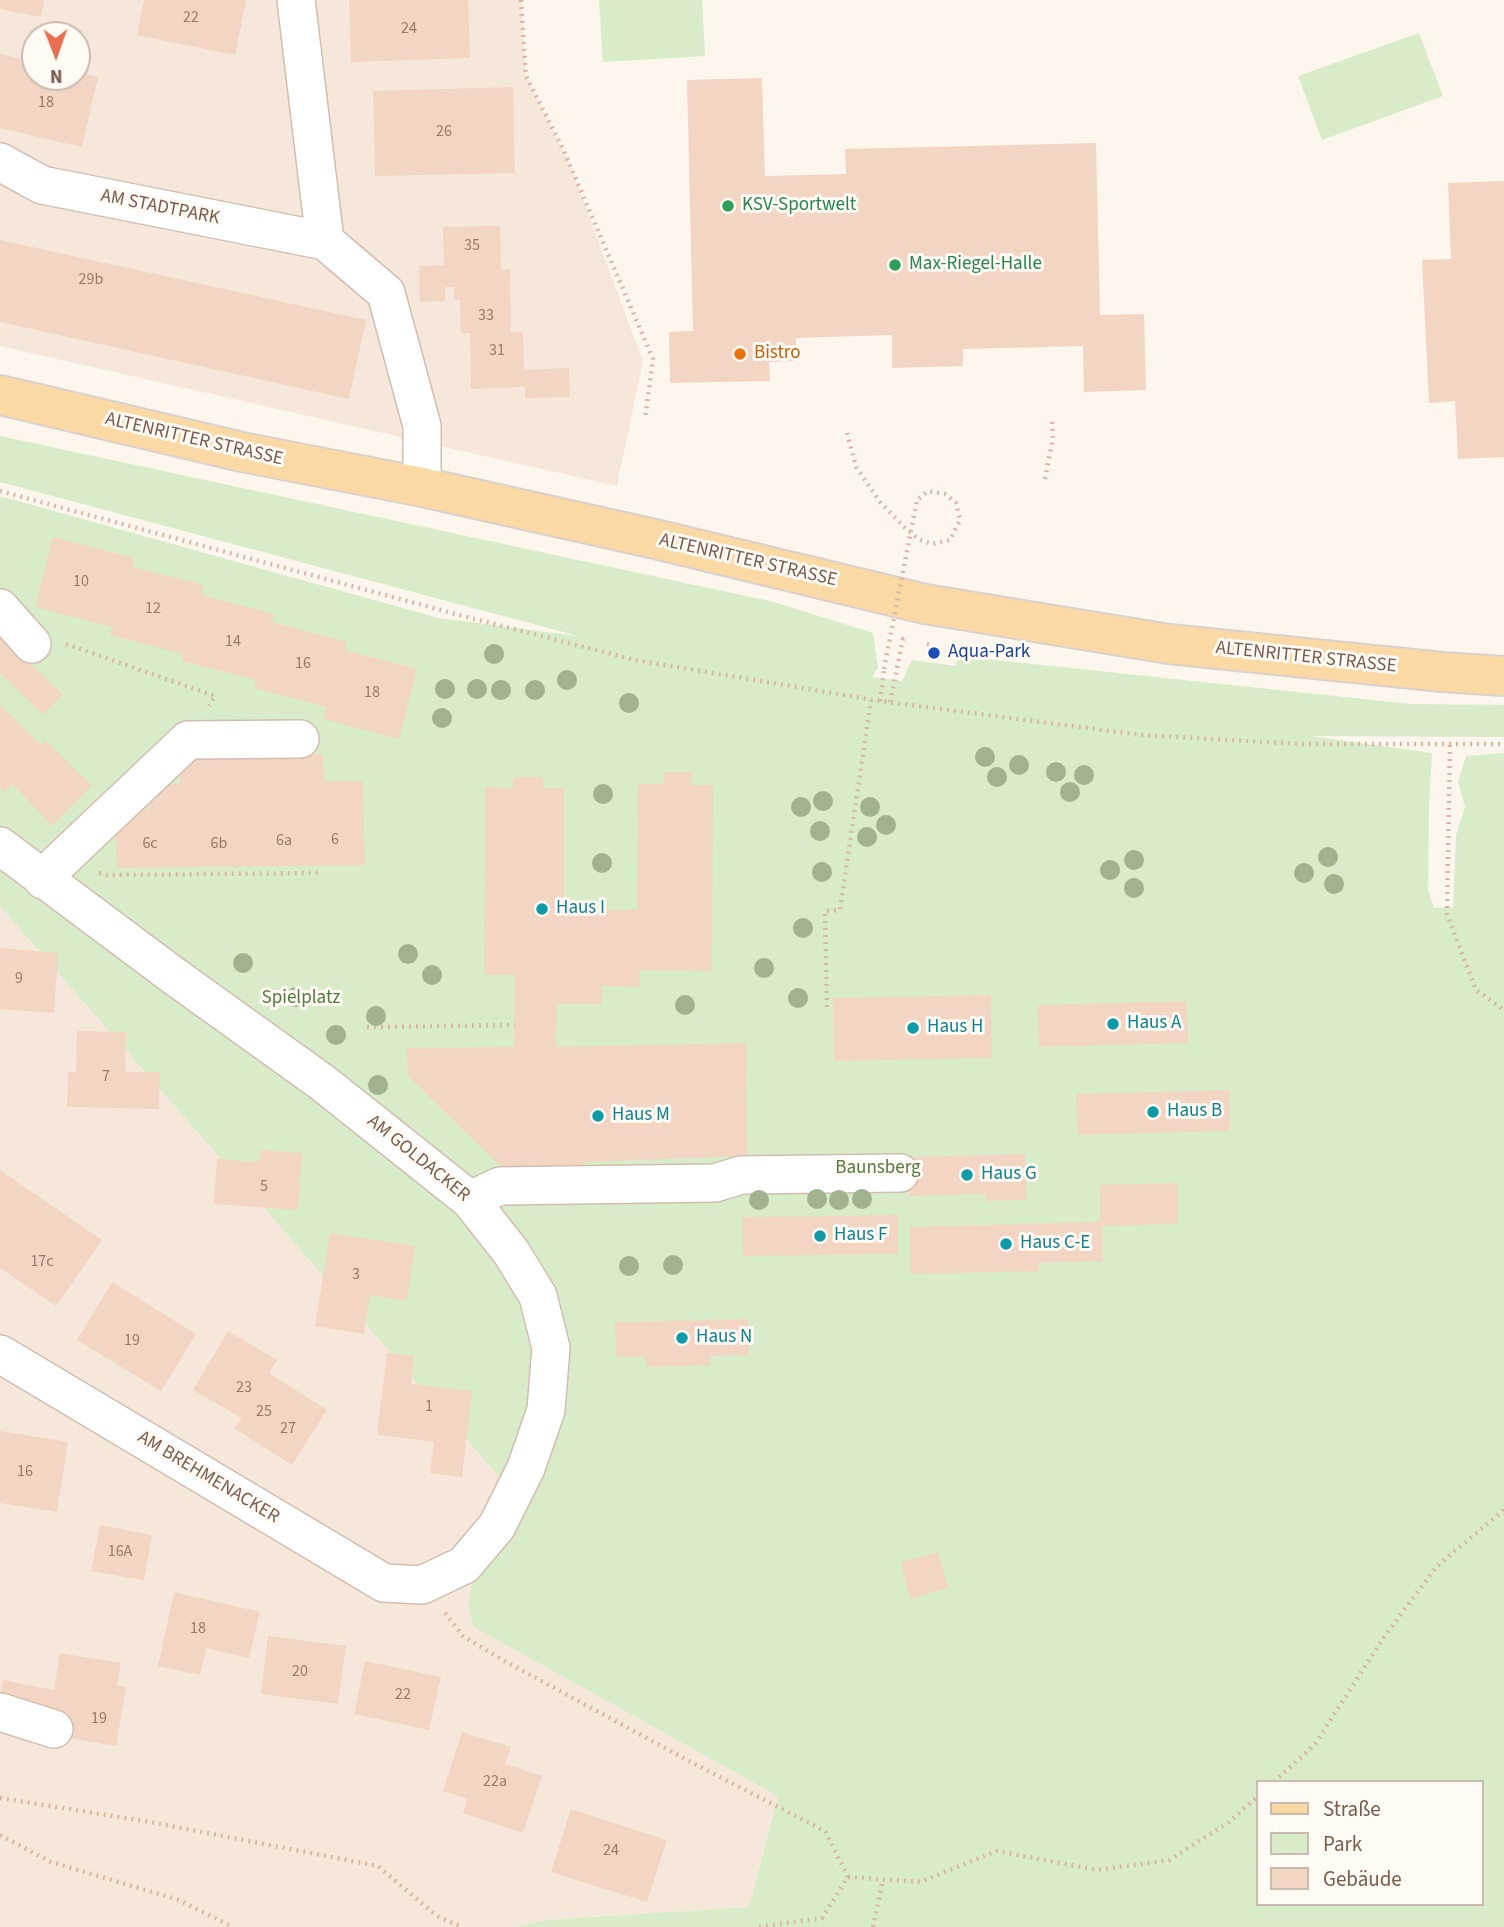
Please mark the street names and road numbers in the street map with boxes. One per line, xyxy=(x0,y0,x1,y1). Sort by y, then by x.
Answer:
street label: AM STADTPARK xyxy=(99,185,221,231)
street label: ALTENRITTER STRASSE xyxy=(103,408,285,472)
street label: ALTENRITTER STRASSE xyxy=(657,529,839,593)
street label: ALTENRITTER STRASSE xyxy=(1214,637,1398,679)
street label: AM GOLDACKER xyxy=(362,1111,474,1207)
street label: AM BREHMENACKER xyxy=(133,1427,283,1529)

